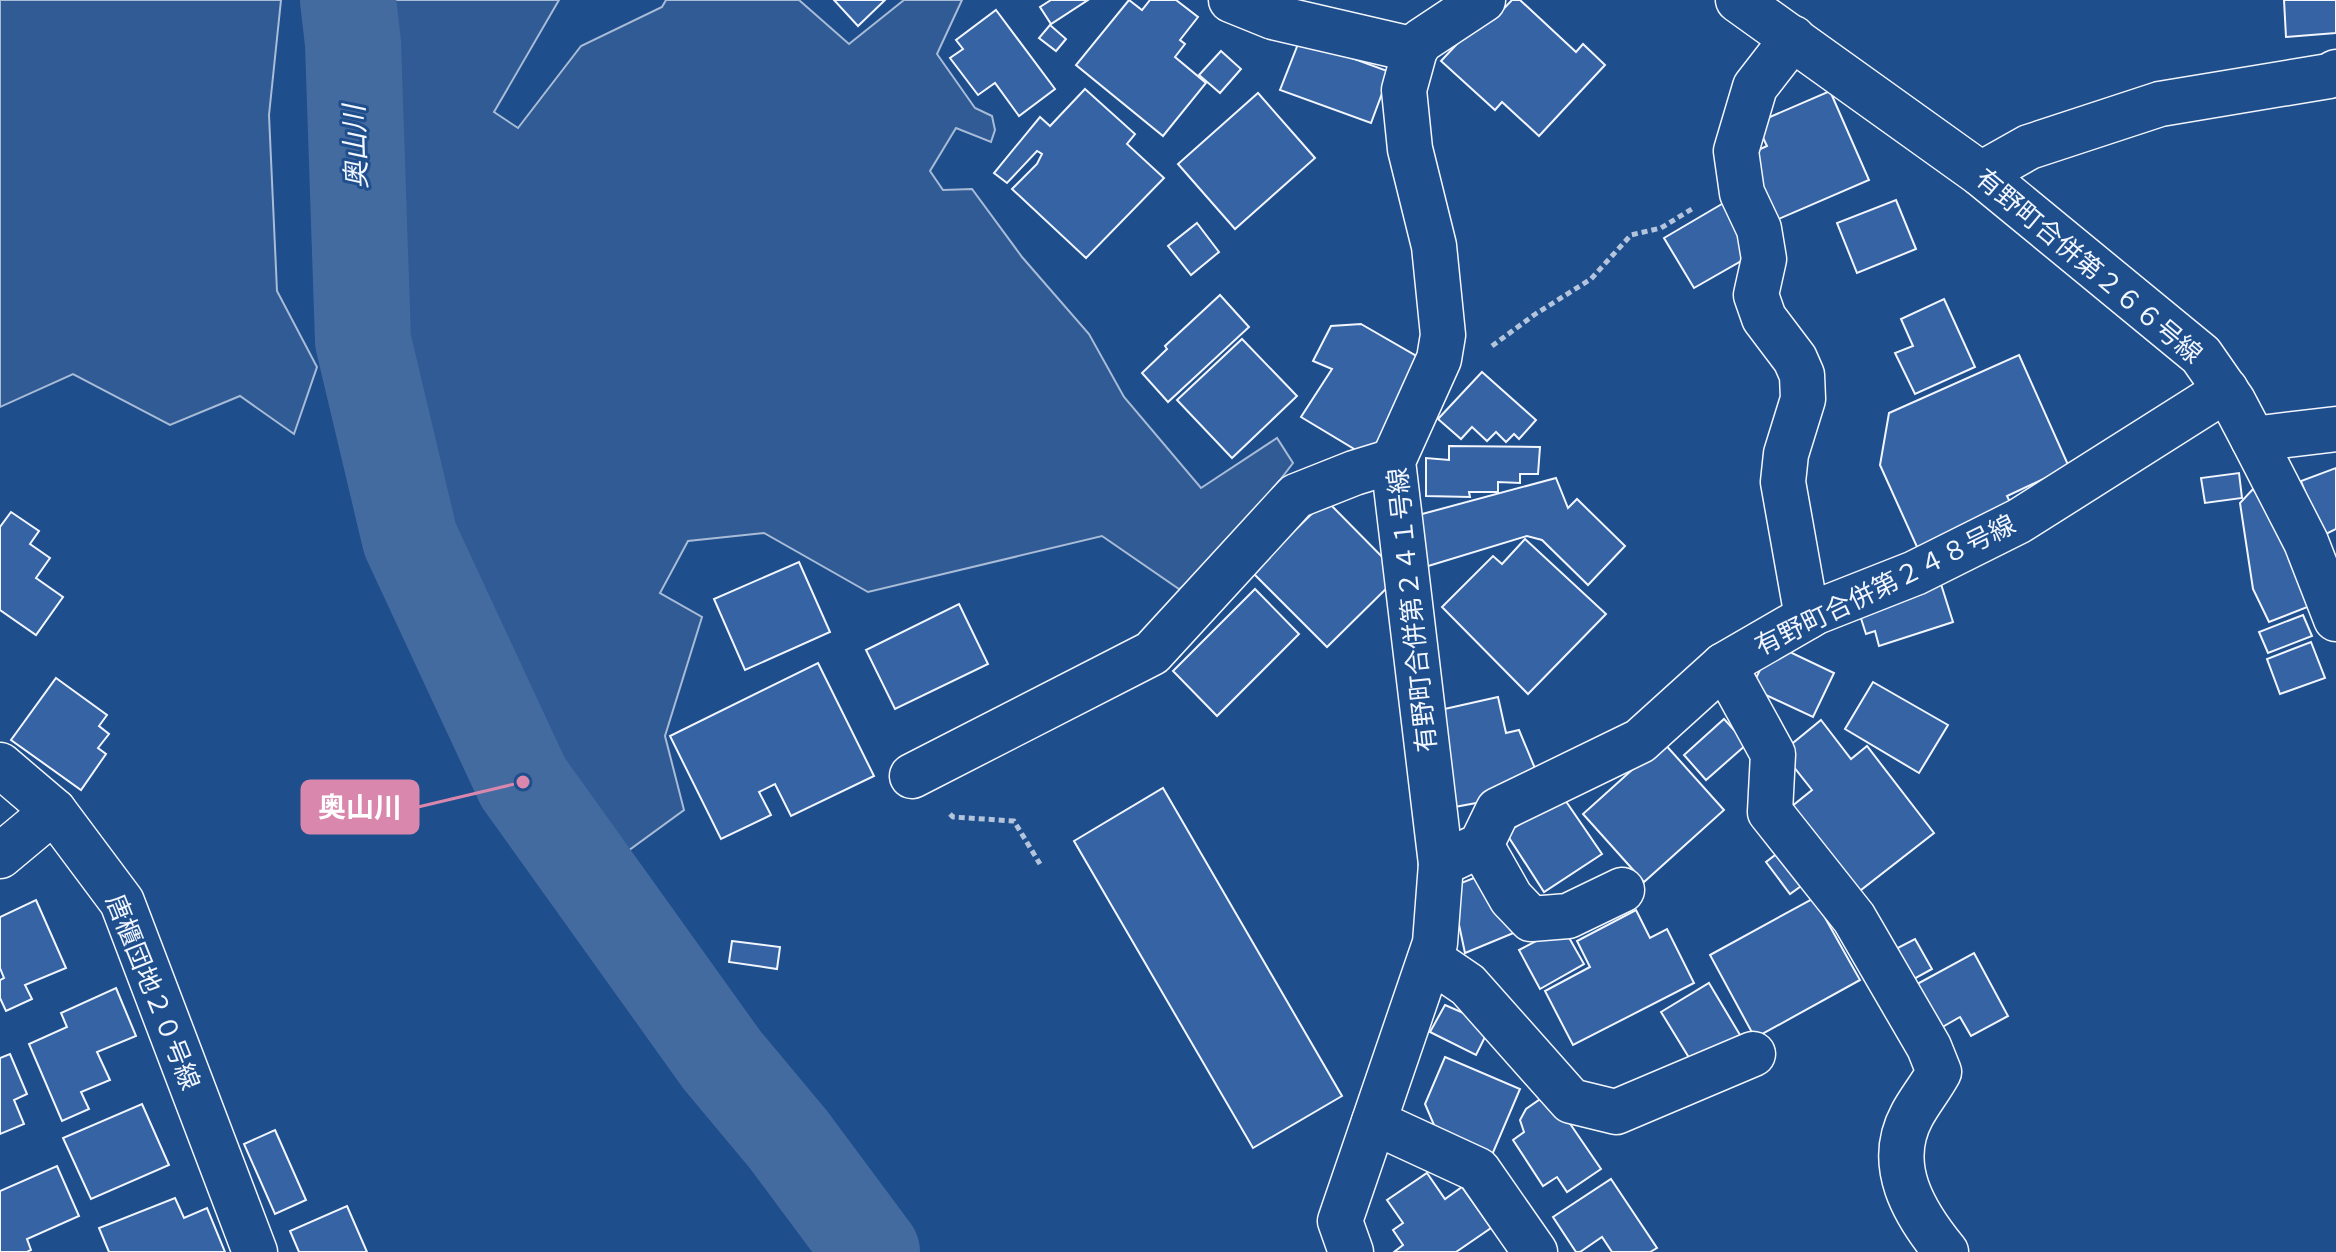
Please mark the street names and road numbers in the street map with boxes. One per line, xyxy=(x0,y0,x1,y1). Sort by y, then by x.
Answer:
street label: 有野町合併第２６６号線 xyxy=(1969,160,2211,371)
street label: 有野町合併第２４１号線 xyxy=(1378,466,1444,754)
street label: 有野町合併第２４８号線 xyxy=(1748,505,2021,663)
street label: 唐櫃団地２０号線 xyxy=(98,888,210,1095)

